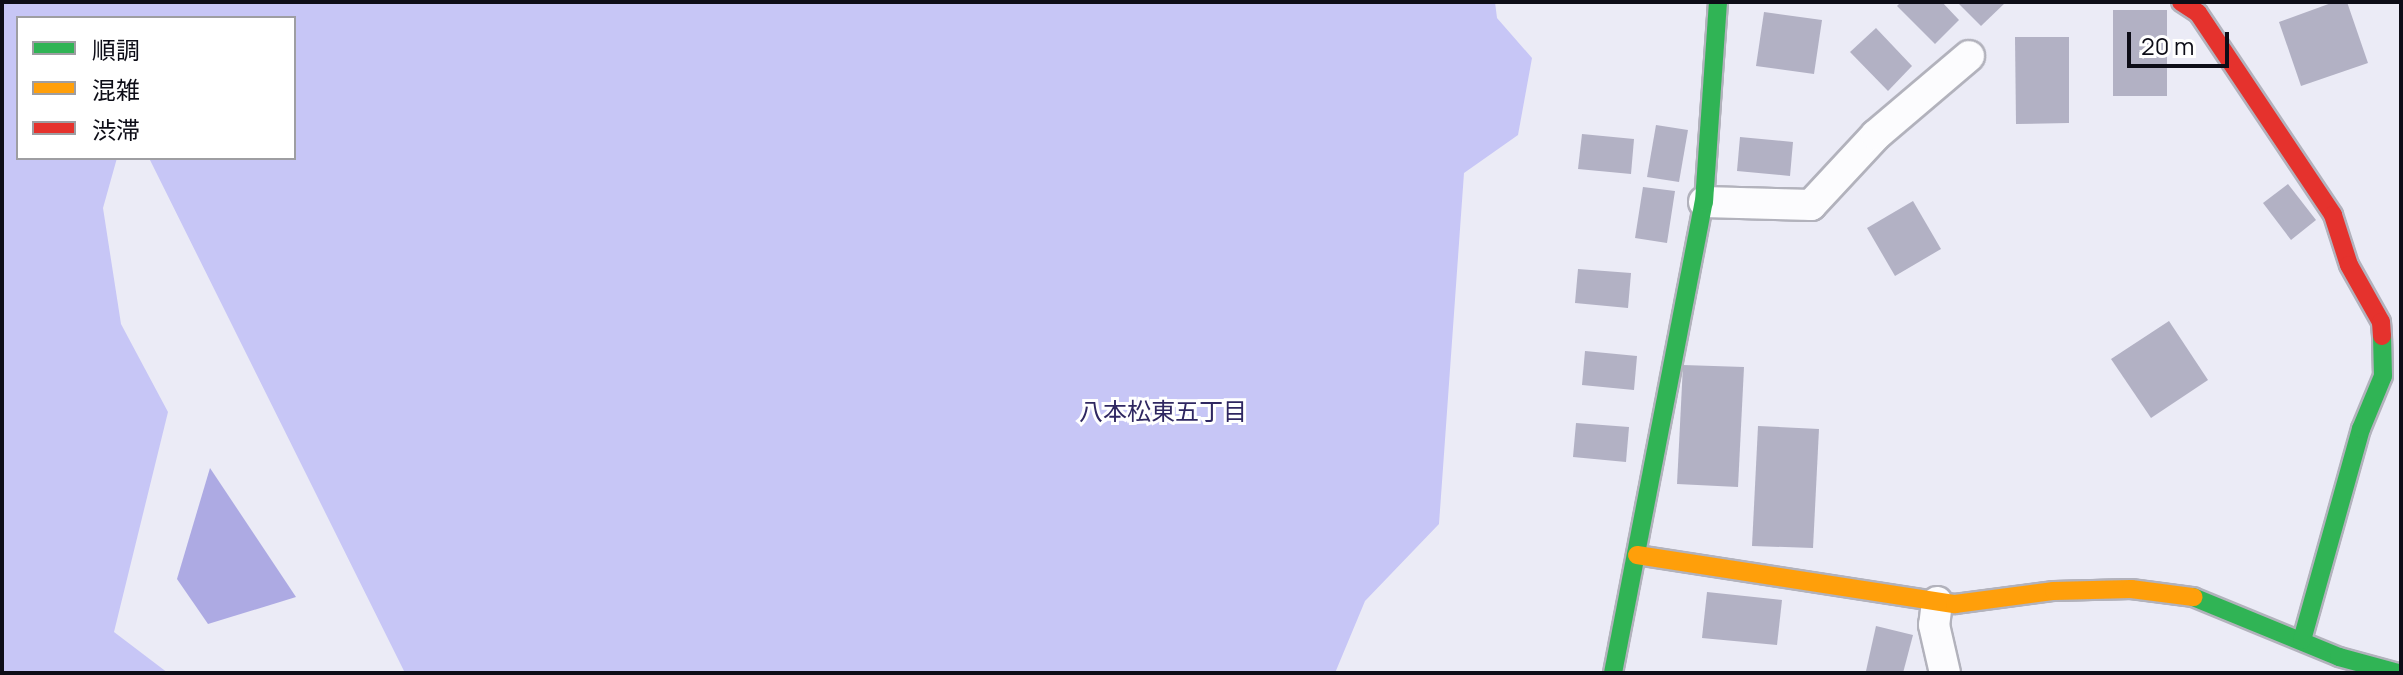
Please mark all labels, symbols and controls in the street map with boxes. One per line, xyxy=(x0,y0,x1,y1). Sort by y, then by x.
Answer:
legend xyxy=(16,16,296,160)
scale bar xyxy=(2131,16,2233,66)
text: 20 m xyxy=(2141,29,2194,62)
text: 順調 xyxy=(92,33,140,66)
text: 混雑 xyxy=(92,73,140,106)
text: 渋滞 xyxy=(92,113,140,146)
district label: 八本松東五丁目 xyxy=(1079,397,1247,425)

